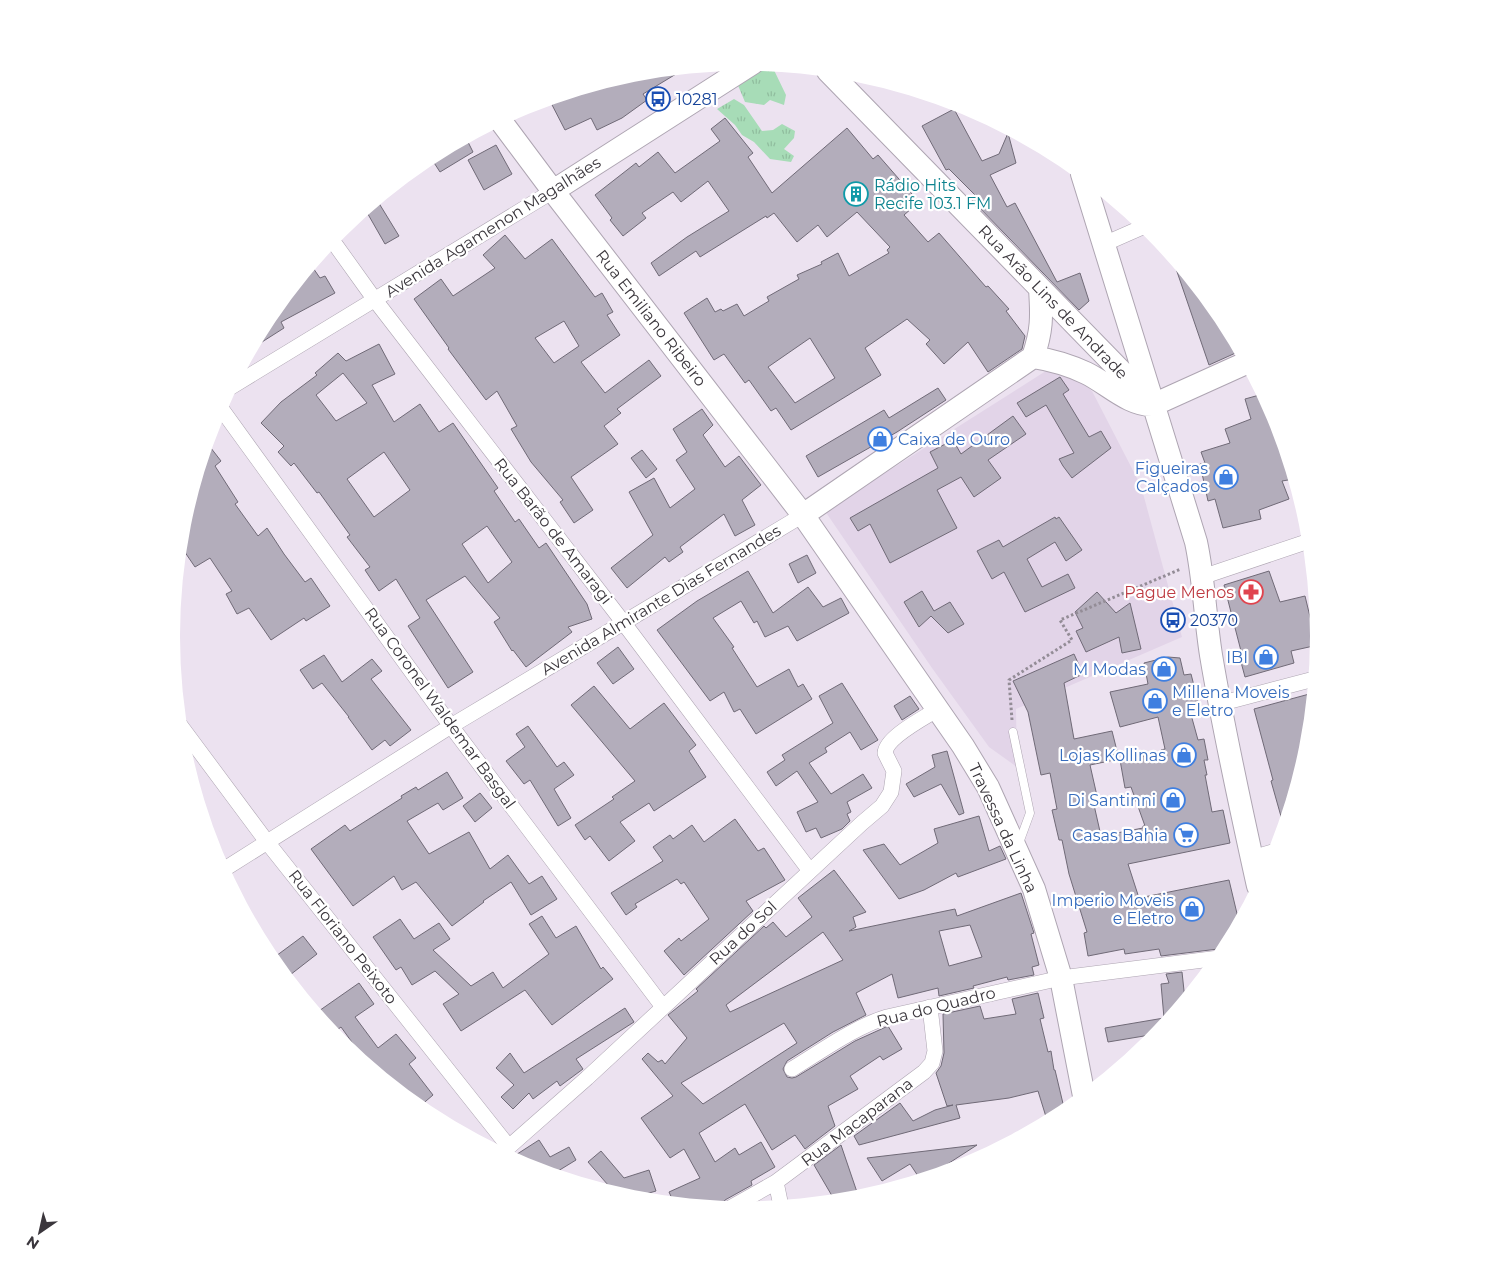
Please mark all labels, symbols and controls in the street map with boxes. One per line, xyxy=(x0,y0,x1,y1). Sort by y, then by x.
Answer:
bus stop icon: 10281 xyxy=(645,86,671,112)
place label: 10281 xyxy=(676,90,717,109)
street label: Avenida Agamenon Magalhães xyxy=(382,153,604,301)
place label: Rádio Hits Recife 103.1 FM xyxy=(874,176,991,213)
building icon: Rádio Hits Recife 103.1 FM xyxy=(843,181,869,207)
street label: Rua Arão Lins de Andrade xyxy=(974,221,1132,383)
street label: Rua Emiliano Ribeiro xyxy=(592,246,710,390)
shop icon: Caixa de Ouro xyxy=(867,426,893,452)
place label: Caixa de Ouro xyxy=(898,430,1010,449)
street label: Rua Barão de Amaragi xyxy=(490,454,616,608)
place label: Figueiras Calçados xyxy=(1135,459,1208,496)
shop icon: Figueiras Calçados xyxy=(1213,464,1239,490)
street label: Avenida Almirante Dias Fernandes xyxy=(538,521,784,679)
pharmacy icon: Pague Menos xyxy=(1238,579,1264,605)
place label: Pague Menos xyxy=(1124,583,1234,602)
street label: Rua Coronel Waldemar Basgal xyxy=(360,604,520,812)
bus stop icon: 20370 xyxy=(1160,607,1186,633)
place label: 20370 xyxy=(1190,611,1238,630)
shop icon: IBI xyxy=(1253,644,1279,670)
place label: IBI xyxy=(1226,648,1248,667)
shop icon: M Modas xyxy=(1151,656,1177,682)
place label: M Modas xyxy=(1073,660,1146,679)
place label: Millena Moveis e Eletro xyxy=(1172,683,1290,720)
shop icon: Millena Moveis e Eletro xyxy=(1142,688,1168,714)
shop icon: Lojas Kollinas xyxy=(1171,742,1197,768)
place label: Lojas Kollinas xyxy=(1059,746,1166,765)
street label: Travessa da Linha xyxy=(965,760,1041,896)
shop icon: Di Santinni xyxy=(1160,787,1186,813)
place label: Di Santinni xyxy=(1067,791,1156,810)
supermarket icon: Casas Bahia xyxy=(1173,822,1199,848)
place label: Casas Bahia xyxy=(1072,826,1168,845)
street label: Rua Floriano Peixoto xyxy=(285,866,401,1008)
place label: Imperio Moveis e Eletro xyxy=(1052,891,1174,928)
shop icon: Imperio Moveis e Eletro xyxy=(1179,896,1205,922)
street label: Rua do Sol xyxy=(705,897,781,969)
street label: Rua do Quadro xyxy=(875,983,997,1031)
street label: Rua Macaparana xyxy=(797,1074,917,1170)
north arrow xyxy=(15,1207,65,1257)
text: N xyxy=(23,1232,42,1253)

